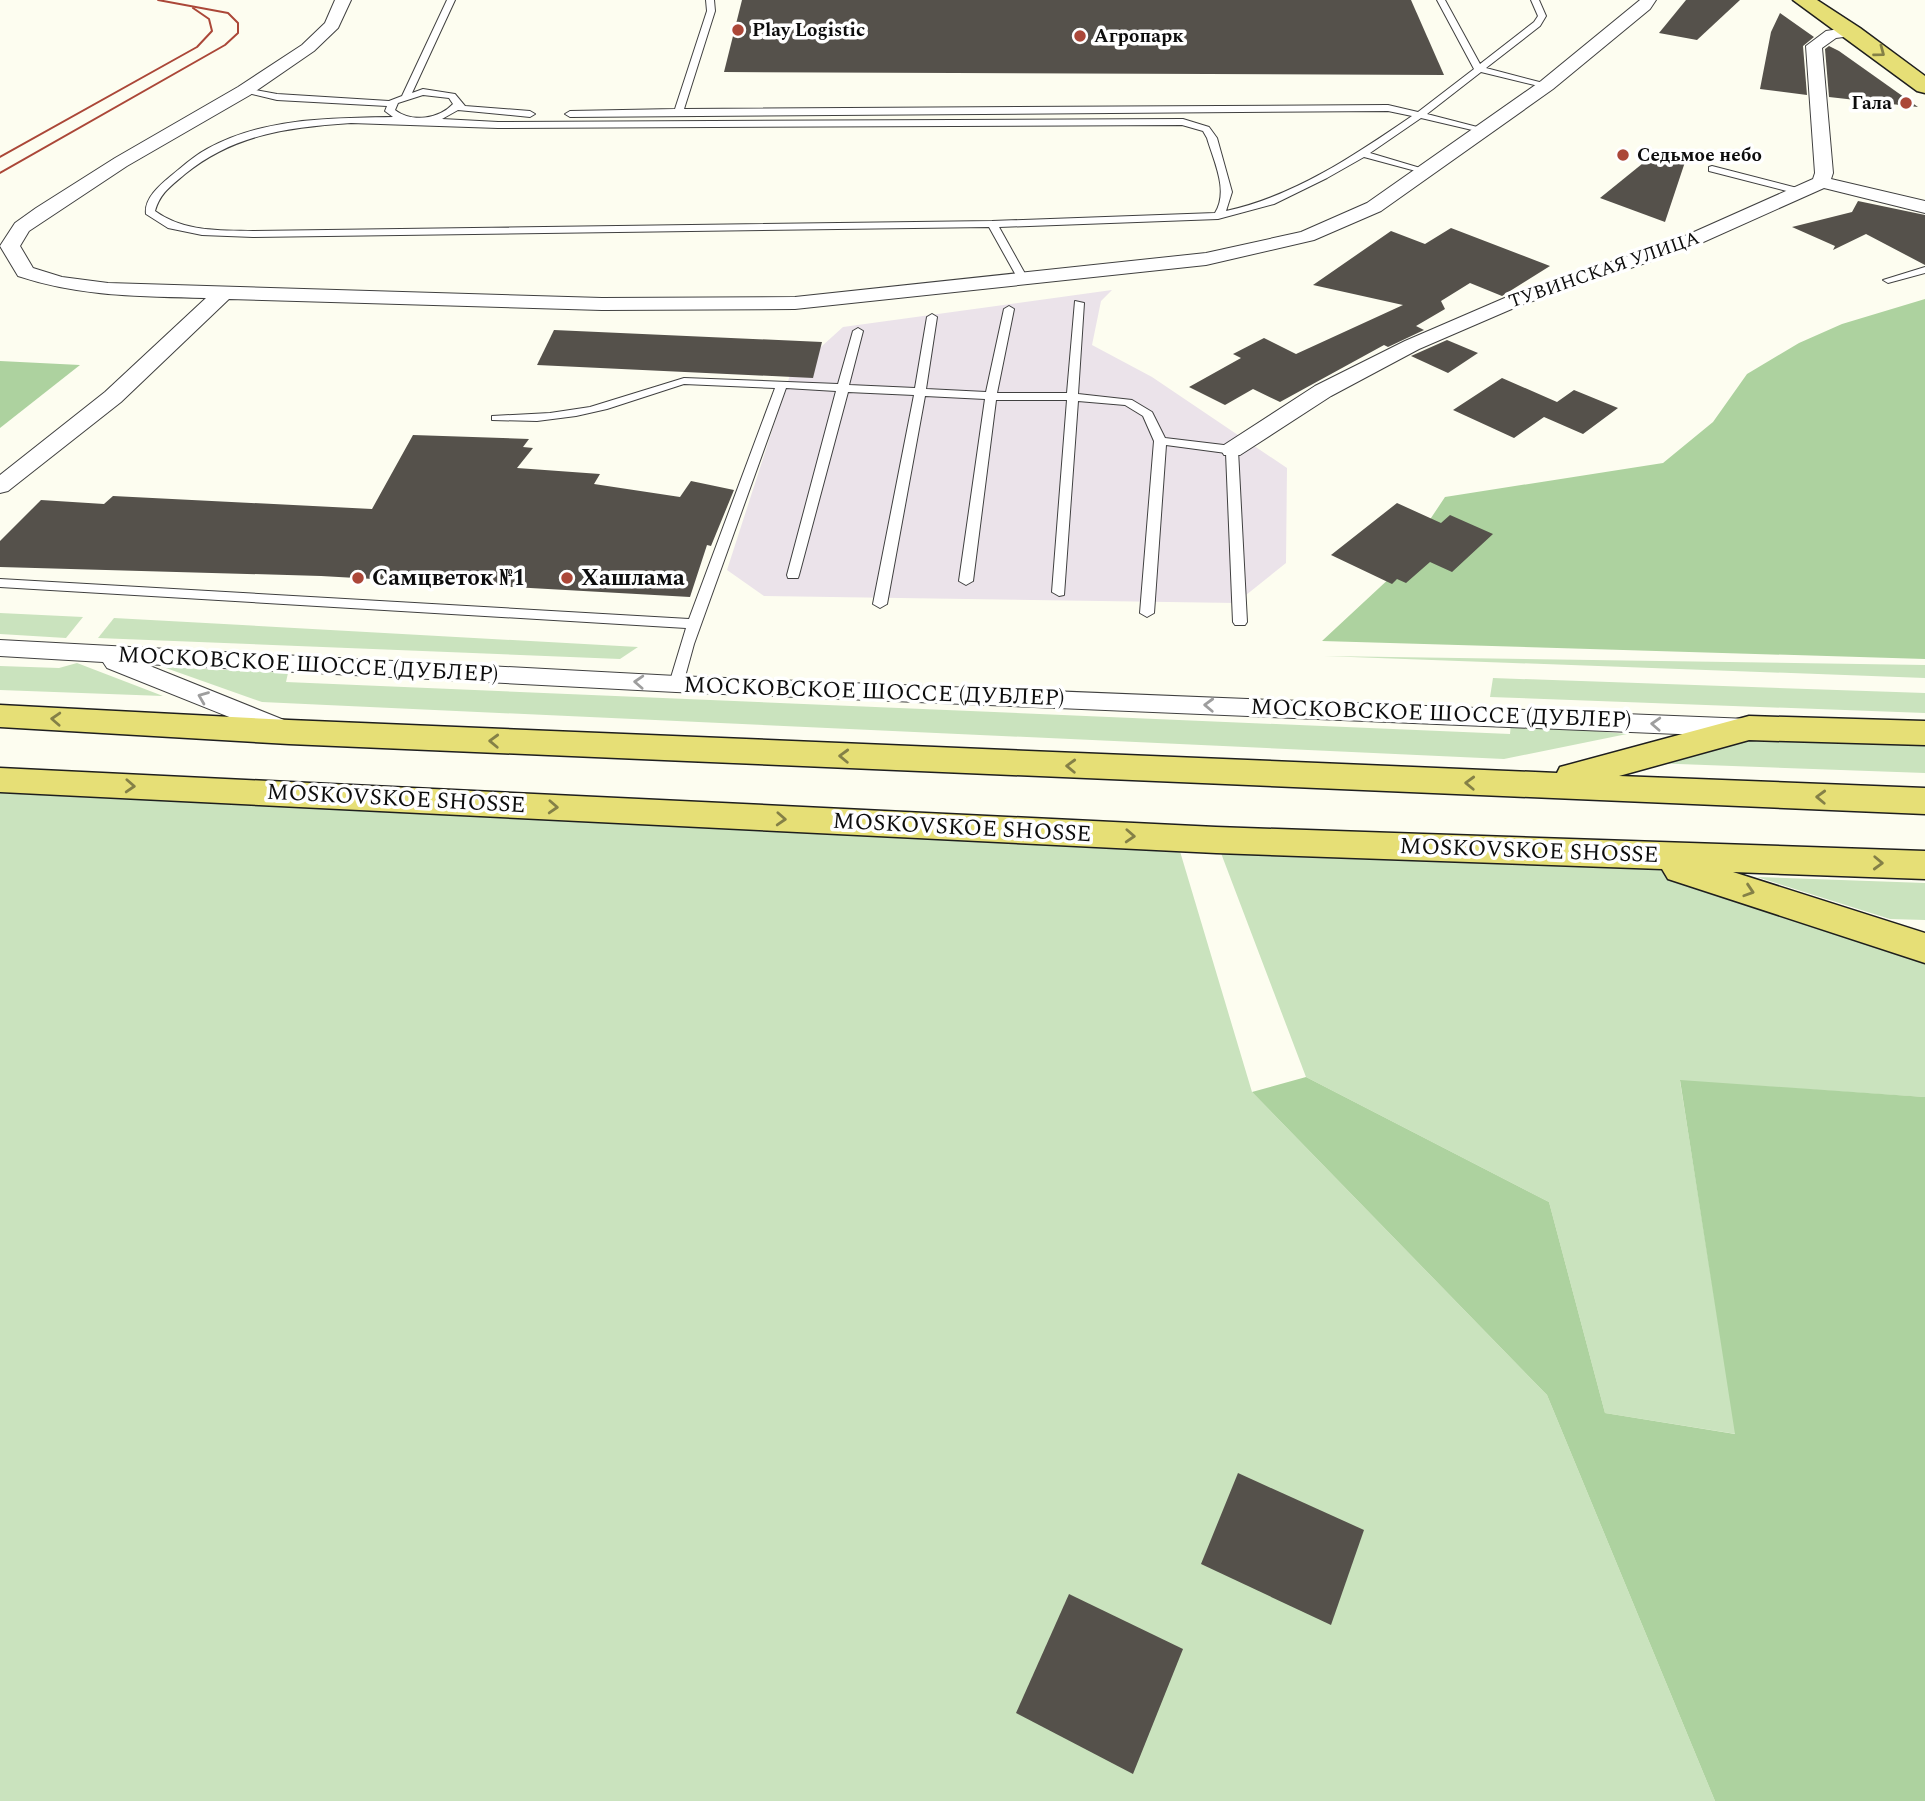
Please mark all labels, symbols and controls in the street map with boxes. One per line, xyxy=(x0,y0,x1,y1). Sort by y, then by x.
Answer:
place label: Play Logistic xyxy=(752,16,865,45)
marker: Play Logistic xyxy=(730,22,746,38)
place label: Агропарк xyxy=(1094,22,1184,51)
marker: Агропарк xyxy=(1072,28,1088,44)
one-way arrow xyxy=(1872,44,1884,57)
place label: Гала xyxy=(1851,89,1892,118)
marker: Гала xyxy=(1898,95,1914,111)
place label: Седьмое небо xyxy=(1637,141,1762,170)
marker: Седьмое небо xyxy=(1615,147,1631,163)
street label: ТУВИНСКАЯ УЛИЦА xyxy=(1505,224,1703,316)
place label: Самцветок №1 xyxy=(372,561,525,596)
place label: Хашлама xyxy=(581,561,685,596)
marker: Самцветок №1 xyxy=(350,570,366,586)
marker: Хашлама xyxy=(559,570,575,586)
street label: МОСКОВСКОЕ ШОССЕ (ДУБЛЕР) xyxy=(117,638,499,692)
street label: МОСКОВСКОЕ ШОССЕ (ДУБЛЕР) xyxy=(683,668,1065,716)
one-way arrow xyxy=(633,675,644,690)
street label: МОСКОВСКОЕ ШОССЕ (ДУБЛЕР) xyxy=(1250,690,1632,738)
one-way arrow xyxy=(198,692,210,706)
one-way arrow xyxy=(1203,697,1214,712)
one-way arrow xyxy=(50,712,61,727)
one-way arrow xyxy=(1651,716,1662,731)
one-way arrow xyxy=(489,734,500,749)
one-way arrow xyxy=(838,749,849,764)
one-way arrow xyxy=(1066,758,1077,773)
street label: MOSKOVSKOE SHOSSE xyxy=(266,775,526,823)
one-way arrow xyxy=(1464,775,1475,790)
one-way arrow xyxy=(125,779,136,794)
one-way arrow xyxy=(1815,790,1826,805)
one-way arrow xyxy=(548,800,559,815)
street label: MOSKOVSKOE SHOSSE xyxy=(832,804,1092,852)
one-way arrow xyxy=(775,811,786,826)
one-way arrow xyxy=(1125,828,1136,843)
street label: MOSKOVSKOE SHOSSE xyxy=(1399,829,1659,873)
one-way arrow xyxy=(1873,856,1884,871)
one-way arrow xyxy=(1743,883,1755,898)

